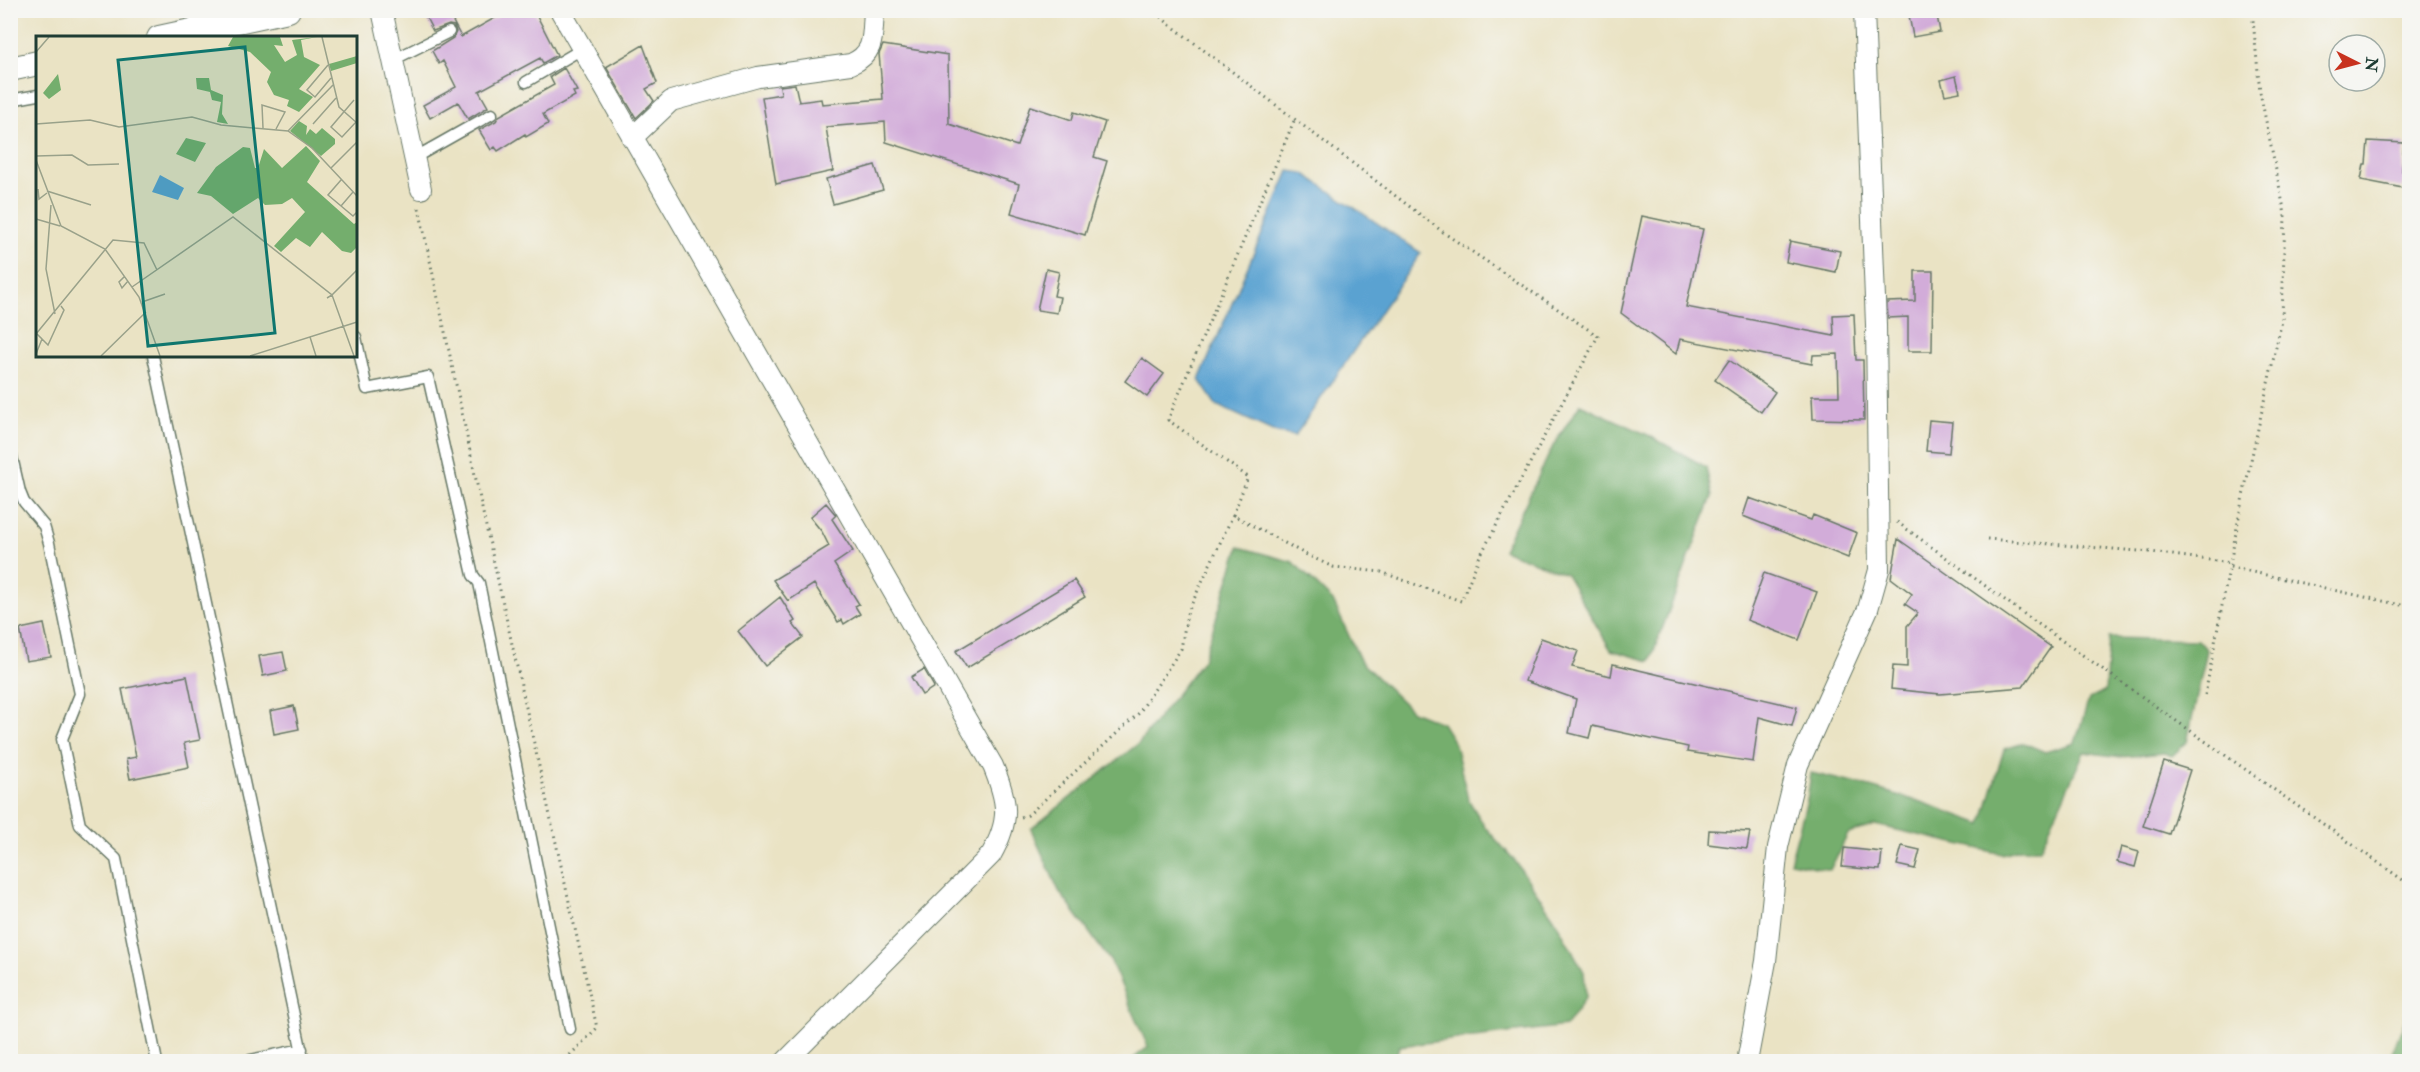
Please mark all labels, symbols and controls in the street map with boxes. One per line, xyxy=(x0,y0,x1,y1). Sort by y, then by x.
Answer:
north arrow xyxy=(2327,33,2387,93)
inset map xyxy=(36,36,357,357)
text: N xyxy=(2360,55,2382,73)

